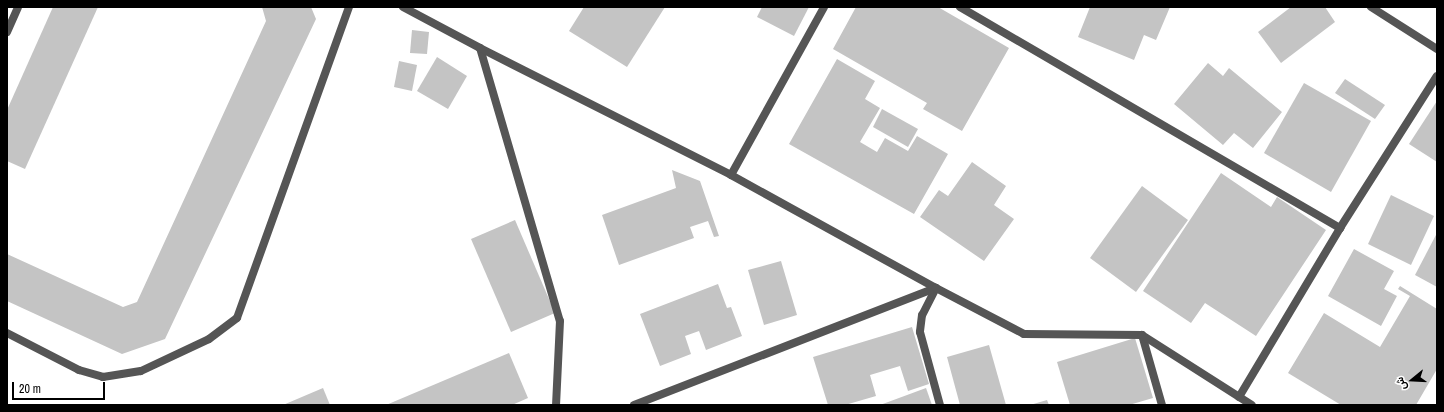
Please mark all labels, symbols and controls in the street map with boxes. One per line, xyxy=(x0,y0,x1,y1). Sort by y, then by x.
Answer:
north arrow xyxy=(1392,360,1432,400)
scale bar xyxy=(14,374,107,400)
text: ش xyxy=(1392,375,1409,392)
text: 20 m xyxy=(19,381,41,397)

